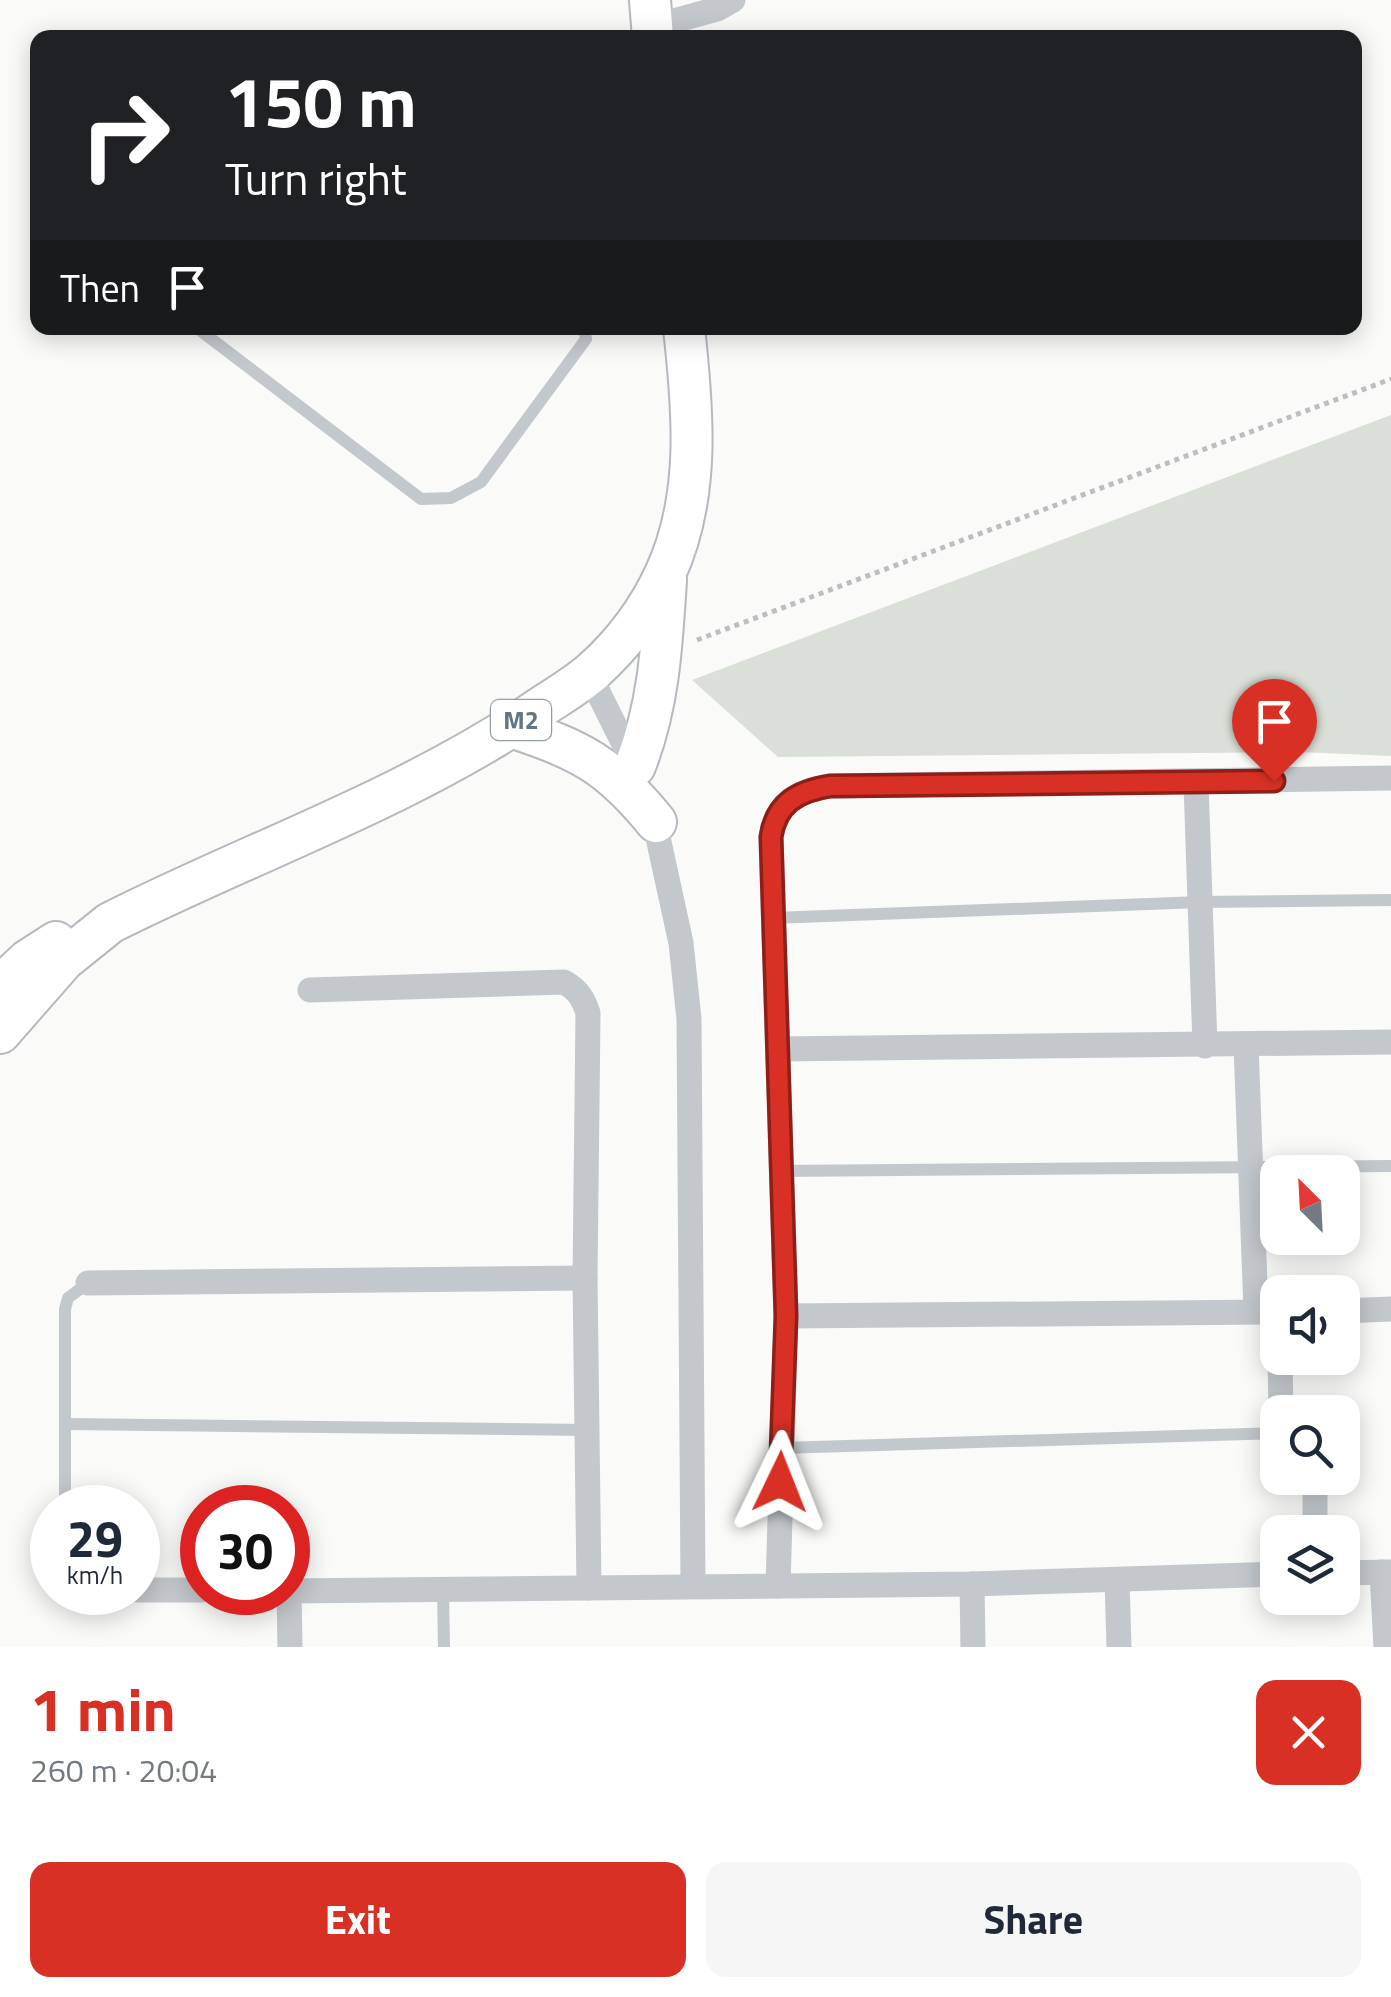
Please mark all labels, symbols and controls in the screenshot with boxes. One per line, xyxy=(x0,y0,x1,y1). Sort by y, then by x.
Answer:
text: 150 m xyxy=(225,48,417,154)
icon: right xyxy=(60,70,190,200)
text: Turn right xyxy=(225,144,407,212)
text: Then xyxy=(60,259,140,317)
icon: arrive xyxy=(160,260,215,315)
pin xyxy=(1232,679,1317,782)
icon: arrive xyxy=(1247,694,1302,749)
road number: M2 xyxy=(491,700,551,740)
north arrow xyxy=(1260,1155,1360,1255)
map controls xyxy=(1260,1155,1360,1615)
button: sound xyxy=(1260,1275,1360,1375)
button: search xyxy=(1260,1395,1360,1495)
position arrow xyxy=(728,1430,832,1534)
speed limit sign: 30 xyxy=(180,1485,310,1615)
text: 29 xyxy=(67,1500,123,1576)
button: layers xyxy=(1260,1515,1360,1615)
text: km/h xyxy=(67,1556,123,1594)
text: 1 min xyxy=(30,1663,176,1754)
button: close xyxy=(1256,1680,1361,1785)
text: 260 m · 20:04 xyxy=(30,1746,217,1794)
button: Exit xyxy=(30,1862,686,1977)
button: Share xyxy=(706,1862,1361,1977)

